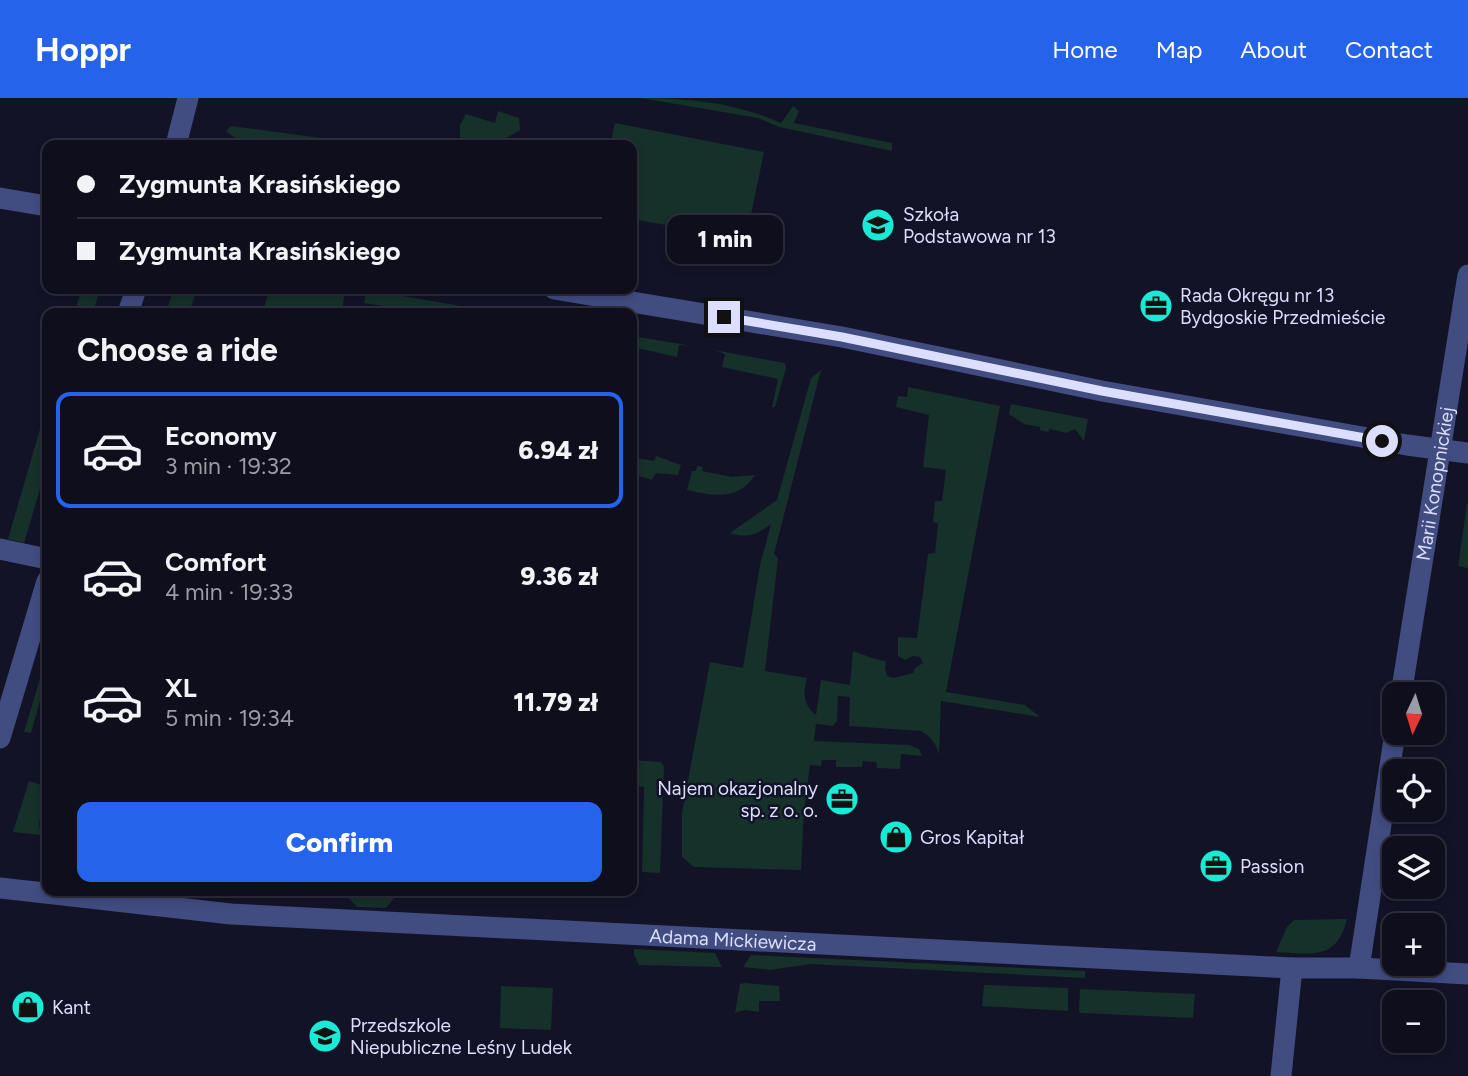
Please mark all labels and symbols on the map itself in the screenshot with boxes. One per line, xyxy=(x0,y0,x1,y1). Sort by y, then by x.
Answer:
place label: Szkoła Podstawowa nr 13 xyxy=(903,203,1056,248)
school or university icon: Szkoła Podstawowa nr 13 xyxy=(859,206,897,244)
callout: 1 min xyxy=(666,216,782,264)
place label: Rada Okręgu nr 13 Bydgoskie Przedmieście xyxy=(1180,284,1385,329)
office icon: Rada Okręgu nr 13 Bydgoskie Przedmieście xyxy=(1137,287,1175,325)
route end xyxy=(708,301,740,333)
street label: Marii Konopnickiej xyxy=(1412,405,1459,562)
route start xyxy=(1366,425,1398,457)
north arrow xyxy=(1382,682,1446,746)
place label: Najem okazjonalny sp. z o. o. xyxy=(657,777,818,822)
office icon: Najem okazjonalny sp. z o. o. xyxy=(823,780,861,818)
shop icon: Gros Kapitał xyxy=(877,818,915,856)
place label: Gros Kapitał xyxy=(920,826,1025,849)
office icon: Passion xyxy=(1197,847,1235,885)
place label: Passion xyxy=(1240,855,1304,878)
street label: Adama Mickiewicza xyxy=(649,924,817,956)
shop icon: Kant xyxy=(9,988,47,1026)
place label: Kant xyxy=(52,996,91,1019)
place label: Przedszkole Niepubliczne Leśny Ludek xyxy=(350,1014,573,1059)
school or university icon: Przedszkole Niepubliczne Leśny Ludek xyxy=(306,1017,344,1055)

